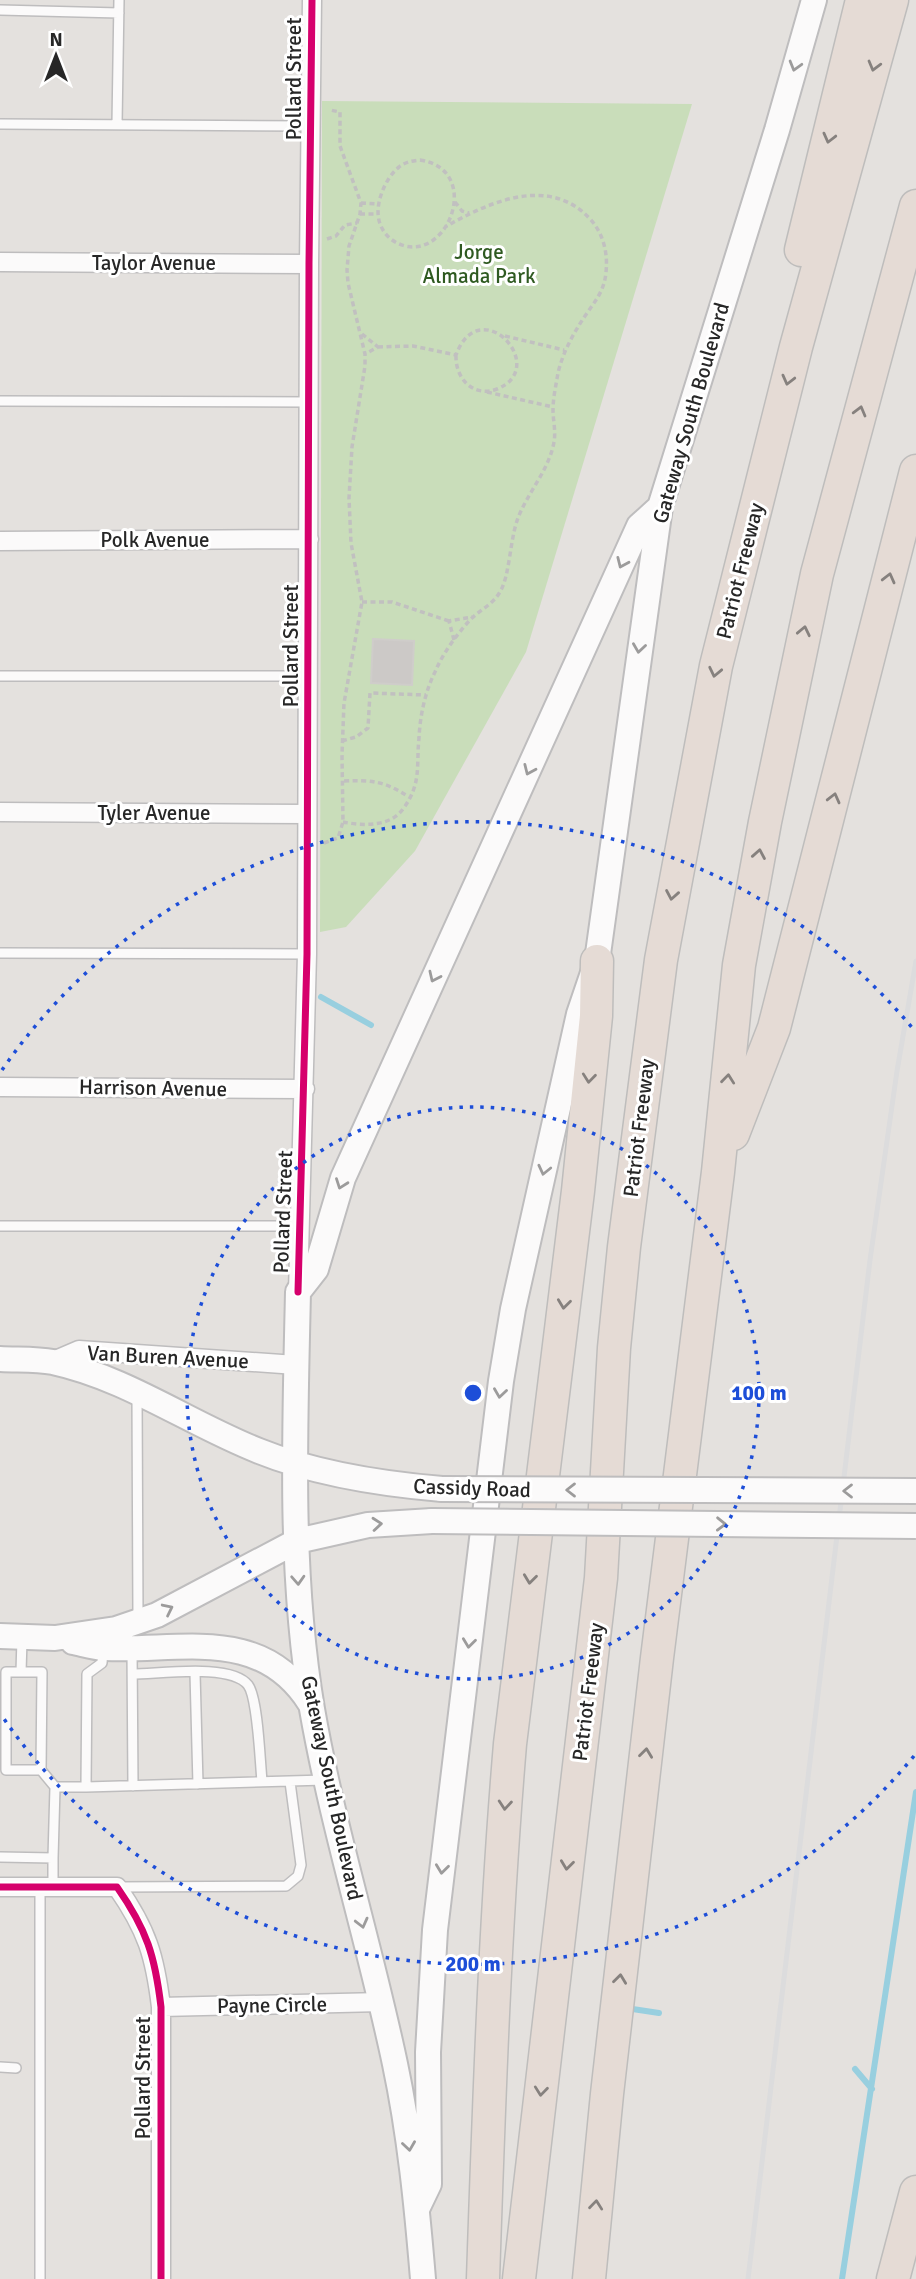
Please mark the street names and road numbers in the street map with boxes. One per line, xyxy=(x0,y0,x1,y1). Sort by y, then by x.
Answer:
street label: Pollard Street xyxy=(281,17,307,141)
street label: Taylor Avenue xyxy=(92,250,216,276)
street label: Gateway South Boulevard xyxy=(647,299,735,527)
street label: Patriot Freeway xyxy=(711,500,770,642)
street label: Polk Avenue xyxy=(100,527,210,553)
street label: Pollard Street xyxy=(278,584,304,708)
street label: Tyler Avenue xyxy=(97,800,211,826)
street label: Patriot Freeway xyxy=(618,1057,660,1199)
street label: Harrison Avenue xyxy=(79,1074,227,1102)
street label: Pollard Street xyxy=(268,1150,298,1274)
street label: Van Buren Avenue xyxy=(87,1340,249,1374)
street label: Cassidy Road xyxy=(413,1473,531,1503)
street label: Patriot Freeway xyxy=(567,1621,609,1763)
street label: Gateway South Boulevard xyxy=(296,1673,368,1903)
street label: Payne Circle xyxy=(217,1991,327,2019)
street label: Pollard Street xyxy=(130,2016,156,2140)

